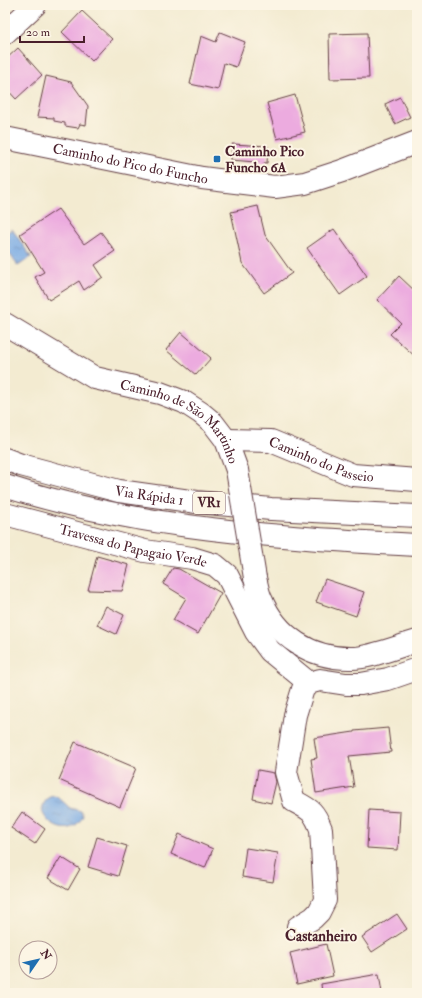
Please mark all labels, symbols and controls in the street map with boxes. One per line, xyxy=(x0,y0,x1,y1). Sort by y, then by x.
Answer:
scale bar xyxy=(20,18,84,44)
text: 20 m xyxy=(26,25,51,40)
street label: Caminho do Pico do Funcho xyxy=(51,139,209,187)
place label: Caminho Pico Funcho 6A xyxy=(225,143,304,176)
marker: Caminho Pico Funcho 6A xyxy=(212,154,222,164)
street label: Caminho de São Martinho xyxy=(119,376,242,466)
street label: Caminho do Passeio xyxy=(266,433,375,485)
street label: Via Rápida 1 xyxy=(114,482,185,509)
road number: VR1 xyxy=(193,492,225,514)
street label: Travessa do Papagaio Verde xyxy=(57,520,209,571)
district label: Castanheiro xyxy=(285,927,358,946)
north arrow xyxy=(18,940,58,980)
text: N xyxy=(37,946,55,963)

